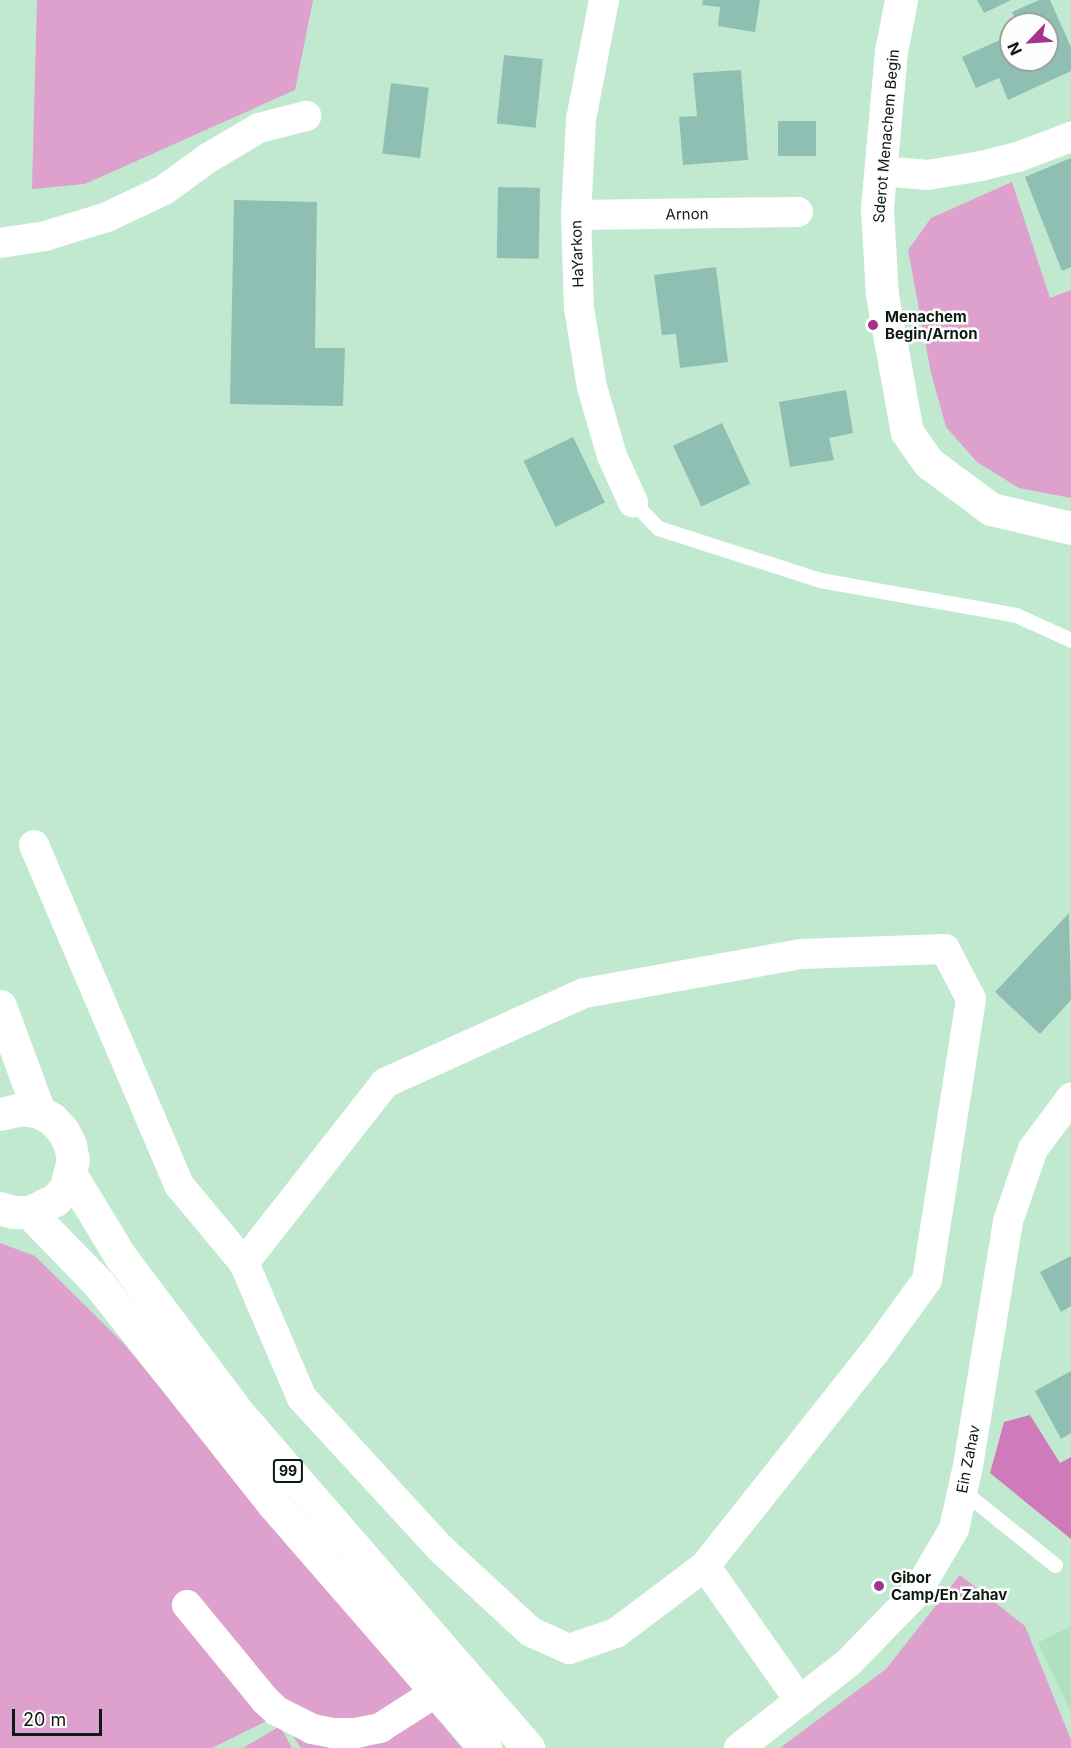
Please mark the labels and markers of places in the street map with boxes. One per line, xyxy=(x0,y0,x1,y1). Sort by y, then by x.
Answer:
place label: Menachem Begin/Arnon xyxy=(885,307,977,342)
marker: Menachem Begin/Arnon xyxy=(866,318,880,332)
place label: Gibor Camp/En Zahav xyxy=(891,1568,1007,1603)
marker: Gibor Camp/En Zahav xyxy=(872,1579,886,1593)

